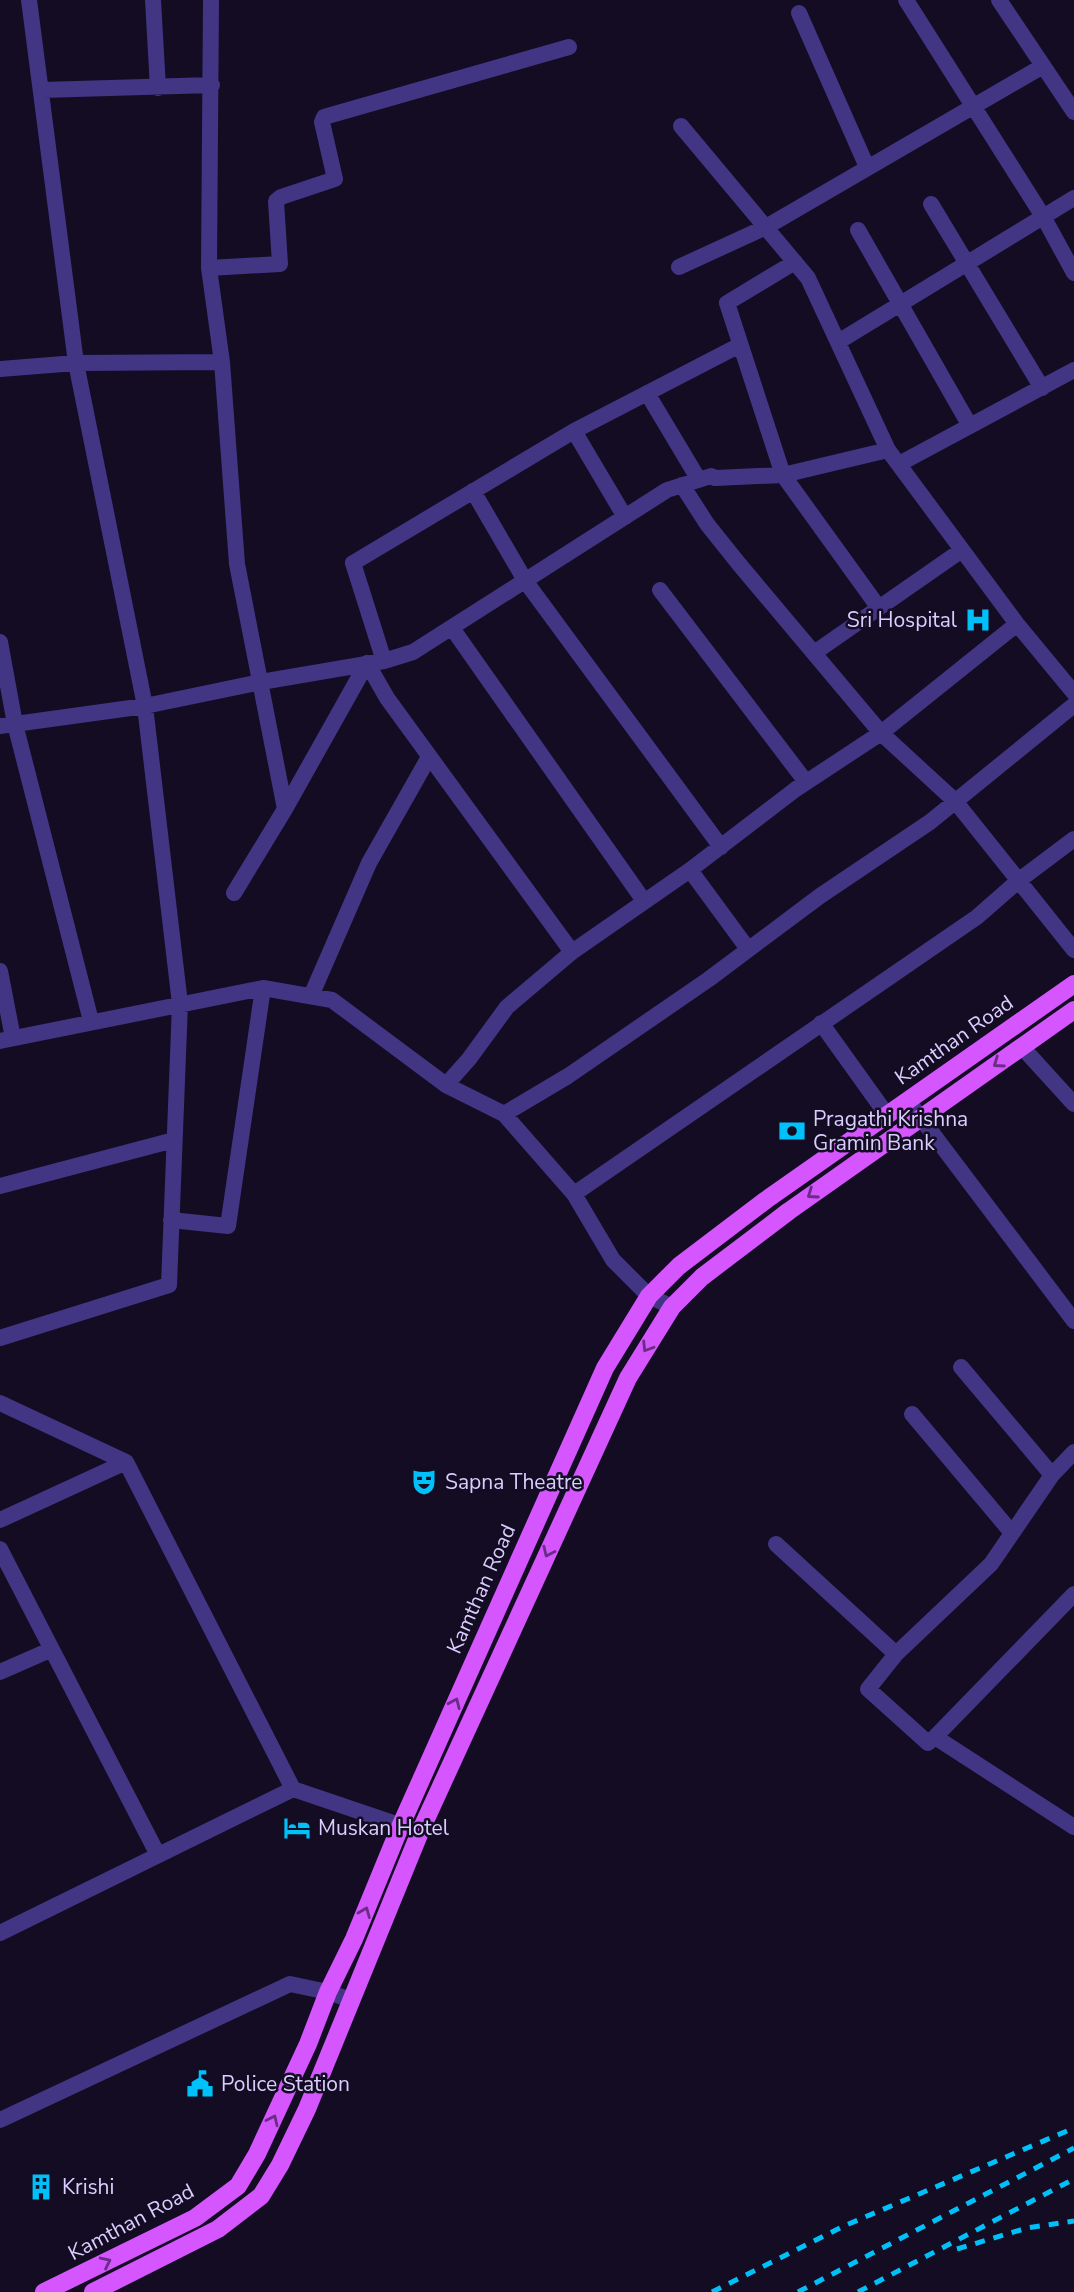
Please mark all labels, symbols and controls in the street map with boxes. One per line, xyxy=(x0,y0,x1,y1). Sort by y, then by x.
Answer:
hospital icon: Sri Hospital xyxy=(963,605,993,635)
place label: Sri Hospital xyxy=(847,606,958,634)
street label: Kamthan Road xyxy=(889,989,1019,1091)
one-way arrow xyxy=(993,1055,1006,1067)
place label: Pragathi Krishna Gramin Bank xyxy=(813,1105,968,1157)
bank icon: Pragathi Krishna Gramin Bank xyxy=(777,1116,807,1146)
one-way arrow xyxy=(807,1186,820,1198)
one-way arrow xyxy=(642,1340,655,1353)
theatre icon: Sapna Theatre xyxy=(409,1467,439,1497)
place label: Sapna Theatre xyxy=(445,1468,583,1496)
street label: Kamthan Road xyxy=(440,1520,522,1658)
one-way arrow xyxy=(542,1545,556,1557)
one-way arrow xyxy=(447,1698,461,1711)
hotel icon: Muskan Hotel xyxy=(282,1813,312,1843)
place label: Muskan Hotel xyxy=(318,1814,450,1842)
one-way arrow xyxy=(357,1907,371,1920)
public building icon: Police Station xyxy=(185,2069,215,2099)
place label: Police Station xyxy=(221,2070,350,2098)
one-way arrow xyxy=(265,2115,279,2127)
building icon: Krishi xyxy=(26,2172,56,2202)
place label: Krishi xyxy=(62,2173,114,2201)
street label: Kamthan Road xyxy=(63,2177,199,2267)
one-way arrow xyxy=(99,2256,111,2270)

